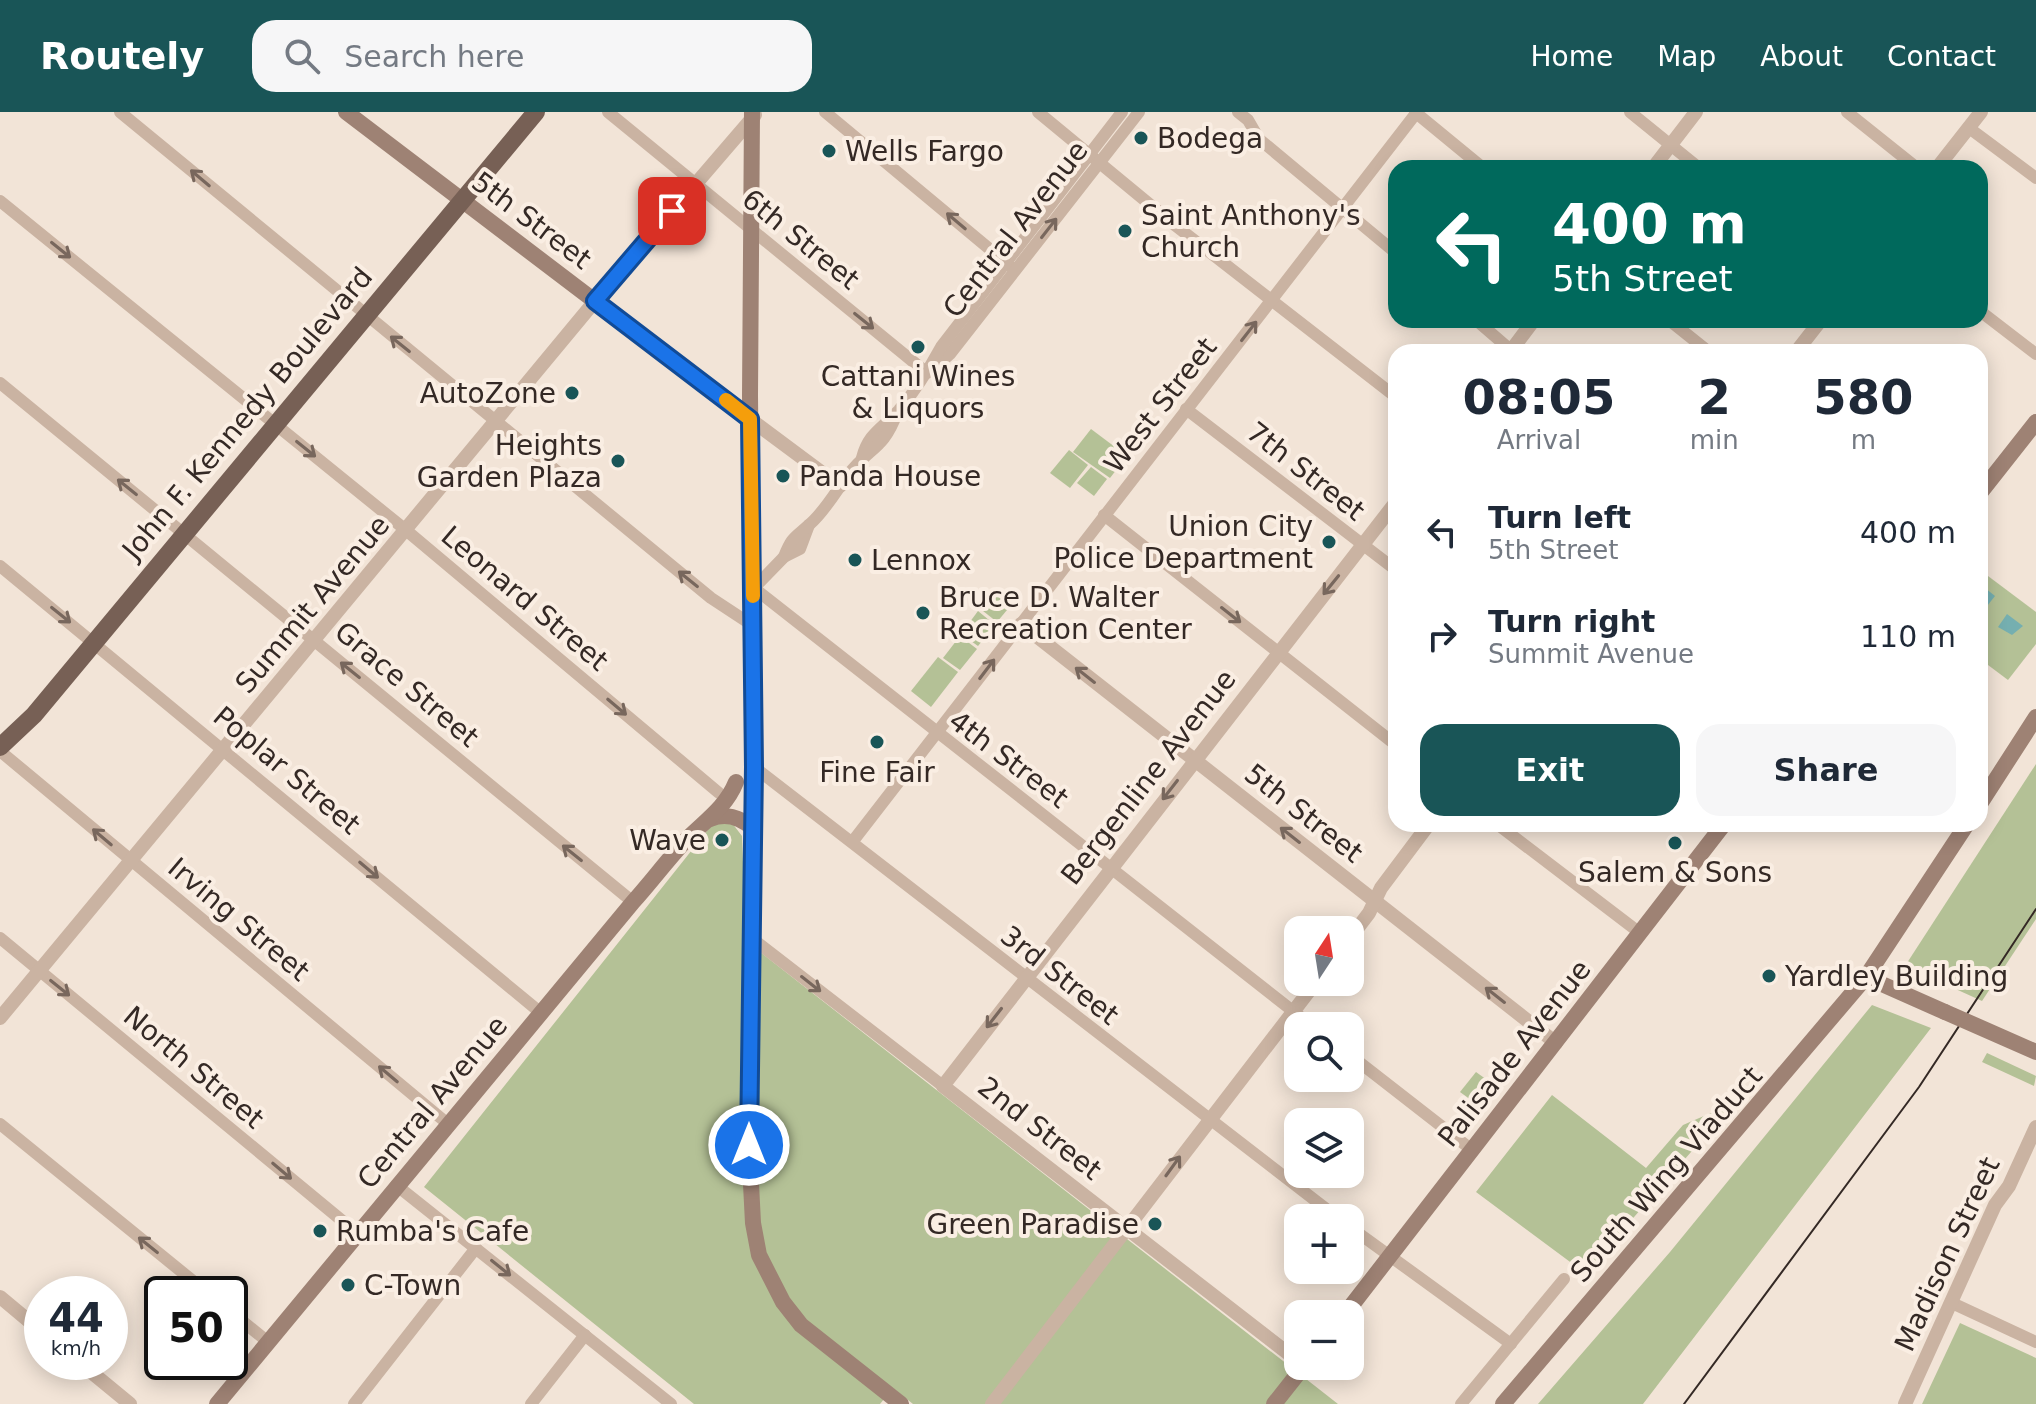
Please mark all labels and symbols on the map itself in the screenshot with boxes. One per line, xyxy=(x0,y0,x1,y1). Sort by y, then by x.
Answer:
place label: Bodega xyxy=(1157,122,1263,155)
marker: Bodega xyxy=(1132,129,1150,147)
street label: Central Avenue xyxy=(936,134,1095,324)
place label: Wells Fargo xyxy=(845,135,1004,168)
marker: Wells Fargo xyxy=(820,142,838,160)
street label: 5th Street xyxy=(466,165,598,276)
one-way arrow xyxy=(189,170,210,188)
pin xyxy=(638,177,706,245)
street label: 6th Street xyxy=(736,182,866,296)
place label: Saint Anthony's Church xyxy=(1141,199,1361,264)
one-way arrow xyxy=(946,212,966,230)
one-way arrow xyxy=(1040,218,1058,239)
marker: Saint Anthony's Church xyxy=(1116,222,1134,240)
one-way arrow xyxy=(50,241,71,259)
street label: John F. Kennedy Boulevard xyxy=(114,261,379,568)
one-way arrow xyxy=(853,312,873,330)
one-way arrow xyxy=(1240,321,1257,342)
street label: West Street xyxy=(1097,331,1224,480)
one-way arrow xyxy=(390,335,411,353)
marker: Cattani Wines & Liquors xyxy=(909,338,927,356)
place label: Cattani Wines & Liquors xyxy=(821,360,1015,425)
place label: AutoZone xyxy=(420,377,556,410)
marker: AutoZone xyxy=(563,384,581,402)
street label: 7th Street xyxy=(1240,415,1371,528)
place label: Heights Garden Plaza xyxy=(417,429,602,494)
one-way arrow xyxy=(295,441,316,458)
marker: Heights Garden Plaza xyxy=(609,452,627,470)
place label: Panda House xyxy=(799,460,981,493)
marker: Panda House xyxy=(774,467,792,485)
one-way arrow xyxy=(117,478,138,496)
street label: Summit Avenue xyxy=(228,509,396,700)
place label: Union City Police Department xyxy=(1053,510,1313,575)
street label: Leonard Street xyxy=(435,519,615,678)
marker: Union City Police Department xyxy=(1320,533,1338,551)
place label: Lennox xyxy=(871,544,972,577)
marker: Lennox xyxy=(846,551,864,569)
one-way arrow xyxy=(679,570,699,588)
one-way arrow xyxy=(1322,574,1340,595)
place label: Bruce D. Walter Recreation Center xyxy=(939,581,1192,646)
marker: Bruce D. Walter Recreation Center xyxy=(914,604,932,622)
one-way arrow xyxy=(50,606,70,624)
one-way arrow xyxy=(1220,607,1241,624)
street label: Grace Street xyxy=(328,615,485,754)
one-way arrow xyxy=(978,659,995,681)
one-way arrow xyxy=(340,661,360,679)
street label: Bergenline Avenue xyxy=(1054,663,1243,891)
one-way arrow xyxy=(1075,666,1096,683)
one-way arrow xyxy=(606,698,627,716)
street label: Poplar Street xyxy=(207,699,367,841)
street label: 4th Street xyxy=(943,704,1075,815)
marker: Fine Fair xyxy=(868,733,886,751)
place label: Fine Fair xyxy=(819,756,935,789)
street label: 5th Street xyxy=(1238,757,1369,870)
one-way arrow xyxy=(1162,779,1179,800)
place label: Wave xyxy=(629,824,706,857)
one-way arrow xyxy=(1280,826,1301,843)
one-way arrow xyxy=(92,828,113,846)
marker: Wave xyxy=(713,831,731,849)
marker: Salem & Sons xyxy=(1666,834,1684,852)
one-way arrow xyxy=(562,844,583,861)
street label: Irving Street xyxy=(162,851,316,988)
place label: Salem & Sons xyxy=(1578,856,1772,889)
one-way arrow xyxy=(358,861,379,879)
north arrow xyxy=(1284,916,1364,996)
street label: 3rd Street xyxy=(994,919,1125,1032)
street label: Palisade Avenue xyxy=(1431,953,1598,1153)
place label: Yardley Building xyxy=(1784,960,2008,993)
marker: Yardley Building xyxy=(1760,967,1778,985)
one-way arrow xyxy=(800,975,821,992)
one-way arrow xyxy=(49,979,70,997)
one-way arrow xyxy=(1485,986,1506,1003)
street label: North Street xyxy=(117,999,270,1135)
one-way arrow xyxy=(986,1006,1003,1028)
street label: Central Avenue xyxy=(351,1009,514,1195)
street label: South Wing Viaduct xyxy=(1564,1060,1769,1289)
one-way arrow xyxy=(378,1066,399,1083)
street label: 2nd Street xyxy=(971,1070,1108,1187)
position arrow xyxy=(707,1103,791,1187)
street label: Madison Street xyxy=(1888,1152,2007,1356)
one-way arrow xyxy=(1165,1156,1182,1177)
one-way arrow xyxy=(271,1162,292,1180)
place label: Green Paradise xyxy=(926,1208,1139,1241)
place label: Rumba's Cafe xyxy=(336,1215,529,1248)
marker: Green Paradise xyxy=(1146,1215,1164,1233)
marker: Rumba's Cafe xyxy=(311,1222,329,1240)
one-way arrow xyxy=(138,1236,159,1254)
one-way arrow xyxy=(490,1259,511,1277)
place label: C-Town xyxy=(364,1269,461,1302)
speed limit sign: 50 xyxy=(144,1276,248,1380)
marker: C-Town xyxy=(339,1276,357,1294)

